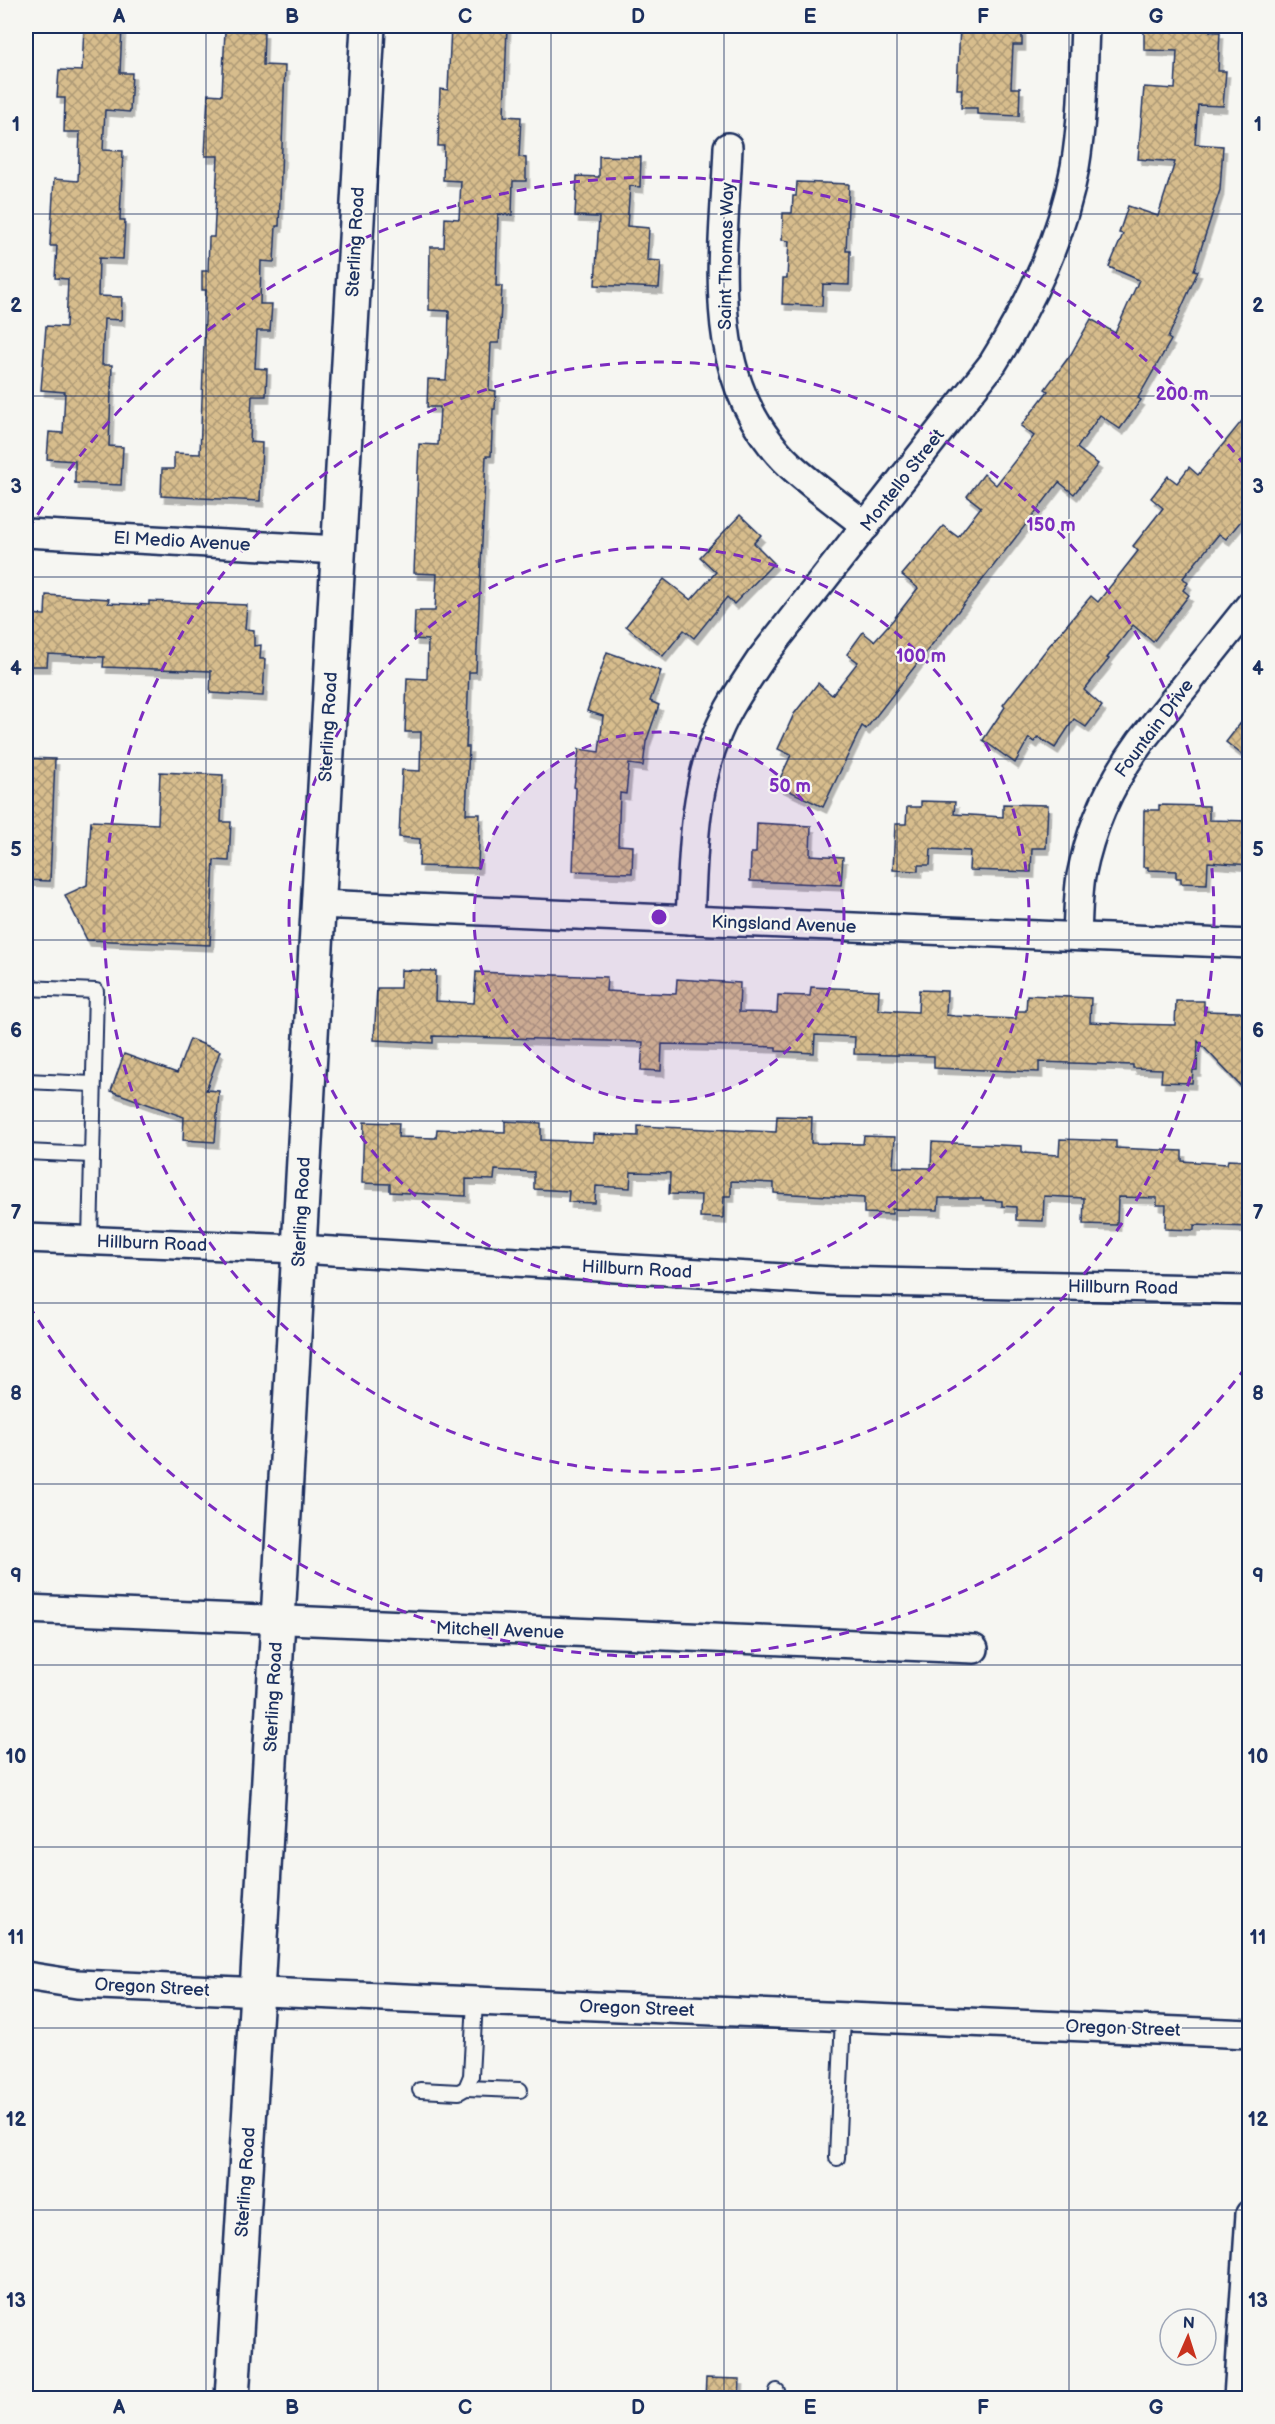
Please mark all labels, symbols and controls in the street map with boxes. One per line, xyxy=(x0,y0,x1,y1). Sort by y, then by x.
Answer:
text: A xyxy=(112,5,126,29)
text: B xyxy=(285,5,299,29)
text: C xyxy=(458,5,472,29)
text: D xyxy=(631,5,645,29)
text: E xyxy=(804,5,817,29)
text: F xyxy=(977,5,989,29)
text: G xyxy=(1149,5,1164,29)
text: 1 xyxy=(12,113,20,137)
text: 1 xyxy=(1254,113,1262,137)
street label: Saint Thomas Way xyxy=(715,181,738,330)
street label: Sterling Road xyxy=(342,186,369,298)
text: 2 xyxy=(10,294,22,318)
text: 2 xyxy=(1252,294,1264,318)
text: 200 m xyxy=(1155,384,1209,405)
street label: Montello Street xyxy=(856,425,949,535)
text: 3 xyxy=(10,475,22,499)
text: 3 xyxy=(1252,475,1264,499)
text: 150 m xyxy=(1026,515,1076,536)
street label: El Medio Avenue xyxy=(113,527,251,556)
text: 100 m xyxy=(896,646,946,667)
text: 4 xyxy=(10,657,22,681)
text: 4 xyxy=(1252,657,1264,681)
street label: Sterling Road xyxy=(315,671,342,783)
street label: Fountain Drive xyxy=(1111,675,1198,781)
text: 50 m xyxy=(769,776,811,797)
text: 5 xyxy=(10,838,22,862)
text: 5 xyxy=(1252,838,1264,862)
centre of rings xyxy=(649,907,669,927)
street label: Kingsland Avenue xyxy=(711,911,857,938)
text: 6 xyxy=(10,1019,22,1043)
text: 6 xyxy=(1252,1019,1264,1043)
street label: Sterling Road xyxy=(288,1156,315,1268)
text: 7 xyxy=(10,1201,22,1225)
text: 7 xyxy=(1252,1201,1264,1225)
street label: Hillburn Road xyxy=(96,1231,208,1256)
street label: Hillburn Road xyxy=(581,1256,693,1283)
street label: Hillburn Road xyxy=(1068,1276,1178,1299)
text: 8 xyxy=(10,1382,22,1406)
text: 8 xyxy=(1252,1382,1264,1406)
text: 9 xyxy=(10,1564,22,1588)
text: 9 xyxy=(1252,1564,1264,1588)
street label: Mitchell Avenue xyxy=(436,1618,565,1643)
street label: Sterling Road xyxy=(260,1641,287,1753)
text: 10 xyxy=(6,1745,26,1769)
text: 10 xyxy=(1248,1745,1268,1769)
text: 11 xyxy=(8,1926,24,1950)
text: 11 xyxy=(1250,1926,1266,1950)
street label: Oregon Street xyxy=(94,1974,211,2001)
street label: Oregon Street xyxy=(579,1996,695,2021)
street label: Oregon Street xyxy=(1065,2016,1181,2041)
text: 12 xyxy=(6,2108,26,2132)
text: 12 xyxy=(1248,2108,1268,2132)
street label: Sterling Road xyxy=(231,2126,260,2238)
text: 13 xyxy=(6,2289,26,2313)
text: 13 xyxy=(1248,2289,1268,2313)
north arrow xyxy=(1158,2307,1218,2367)
text: N xyxy=(1182,2314,1195,2333)
text: A xyxy=(112,2396,126,2420)
text: B xyxy=(285,2396,299,2420)
text: C xyxy=(458,2396,472,2420)
text: D xyxy=(631,2396,645,2420)
text: E xyxy=(804,2396,817,2420)
text: F xyxy=(977,2396,989,2420)
text: G xyxy=(1149,2396,1164,2420)

